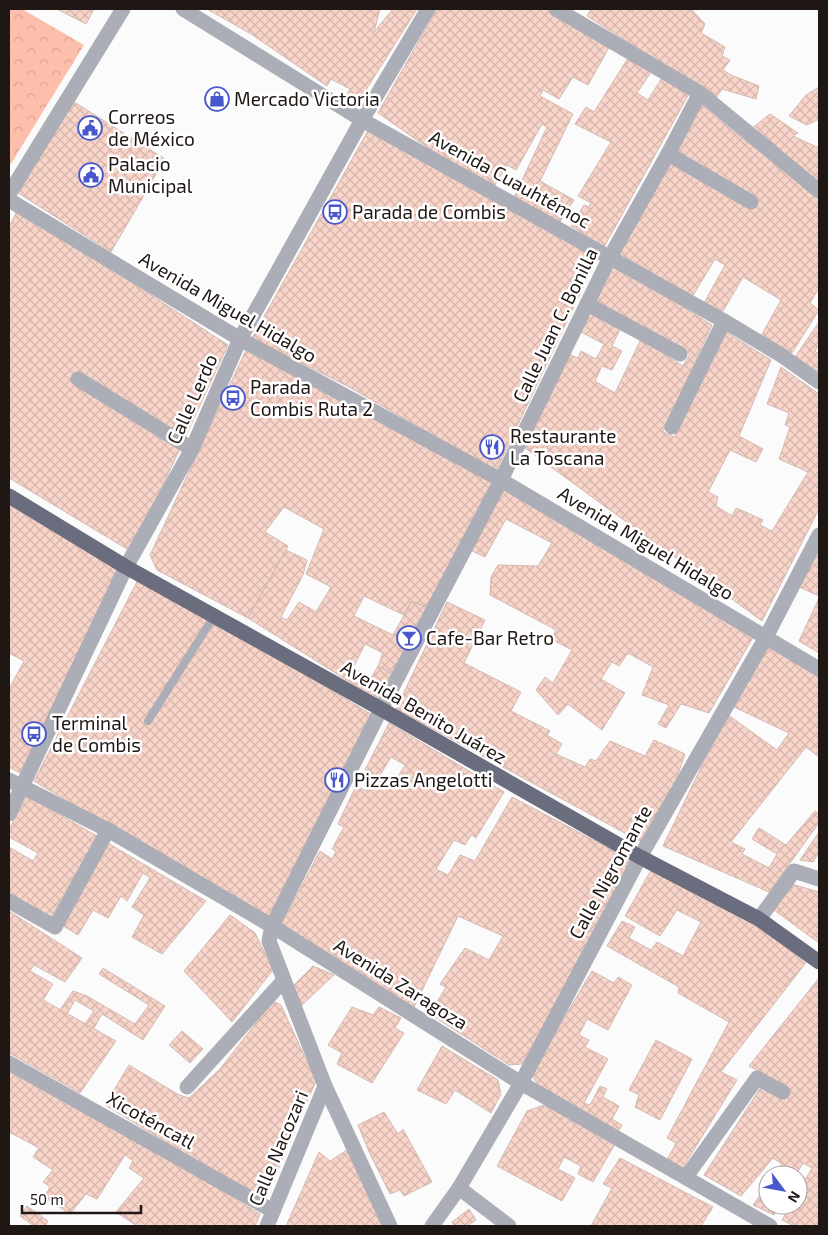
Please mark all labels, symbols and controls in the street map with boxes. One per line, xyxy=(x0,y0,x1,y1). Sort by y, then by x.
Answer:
shop icon: Mercado Victoria xyxy=(204,86,230,112)
place label: Mercado Victoria xyxy=(234,87,380,110)
place label: Correos de México xyxy=(108,105,195,150)
public building icon: Correos de México xyxy=(77,115,103,141)
street label: Avenida Cuauhtémoc xyxy=(425,125,595,233)
place label: Palacio Municipal xyxy=(108,152,193,197)
public building icon: Palacio Municipal xyxy=(78,162,104,188)
bus stop icon: Parada de Combis xyxy=(322,199,348,225)
place label: Parada de Combis xyxy=(352,200,506,223)
street label: Calle Juan C. Bonilla xyxy=(507,244,602,406)
street label: Avenida Miguel Hidalgo xyxy=(135,246,321,367)
street label: Calle Lerdo xyxy=(162,350,222,447)
place label: Parada Combis Ruta 2 xyxy=(250,375,373,420)
bus stop icon: Parada Combis Ruta 2 xyxy=(220,385,246,411)
place label: Restaurante La Toscana xyxy=(510,424,617,469)
restaurant icon: Restaurante La Toscana xyxy=(479,434,505,460)
street label: Avenida Miguel Hidalgo xyxy=(554,481,738,604)
bar icon: Cafe-Bar Retro xyxy=(396,625,422,651)
place label: Cafe-Bar Retro xyxy=(426,626,554,649)
street label: Avenida Benito Juárez xyxy=(337,655,511,768)
place label: Terminal de Combis xyxy=(52,711,141,756)
bus stop icon: Terminal de Combis xyxy=(21,721,47,747)
restaurant icon: Pizzas Angelotti xyxy=(324,767,350,793)
place label: Pizzas Angelotti xyxy=(354,768,492,791)
street label: Calle Nigromante xyxy=(563,801,656,943)
street label: Avenida Zaragoza xyxy=(330,933,472,1034)
street label: Xicoténcatl xyxy=(103,1086,200,1153)
street label: Calle Nacozari xyxy=(243,1087,312,1209)
north arrow xyxy=(758,1165,808,1215)
scale bar xyxy=(22,1182,141,1214)
text: N xyxy=(785,1188,804,1206)
text: 50 m xyxy=(30,1190,64,1208)

